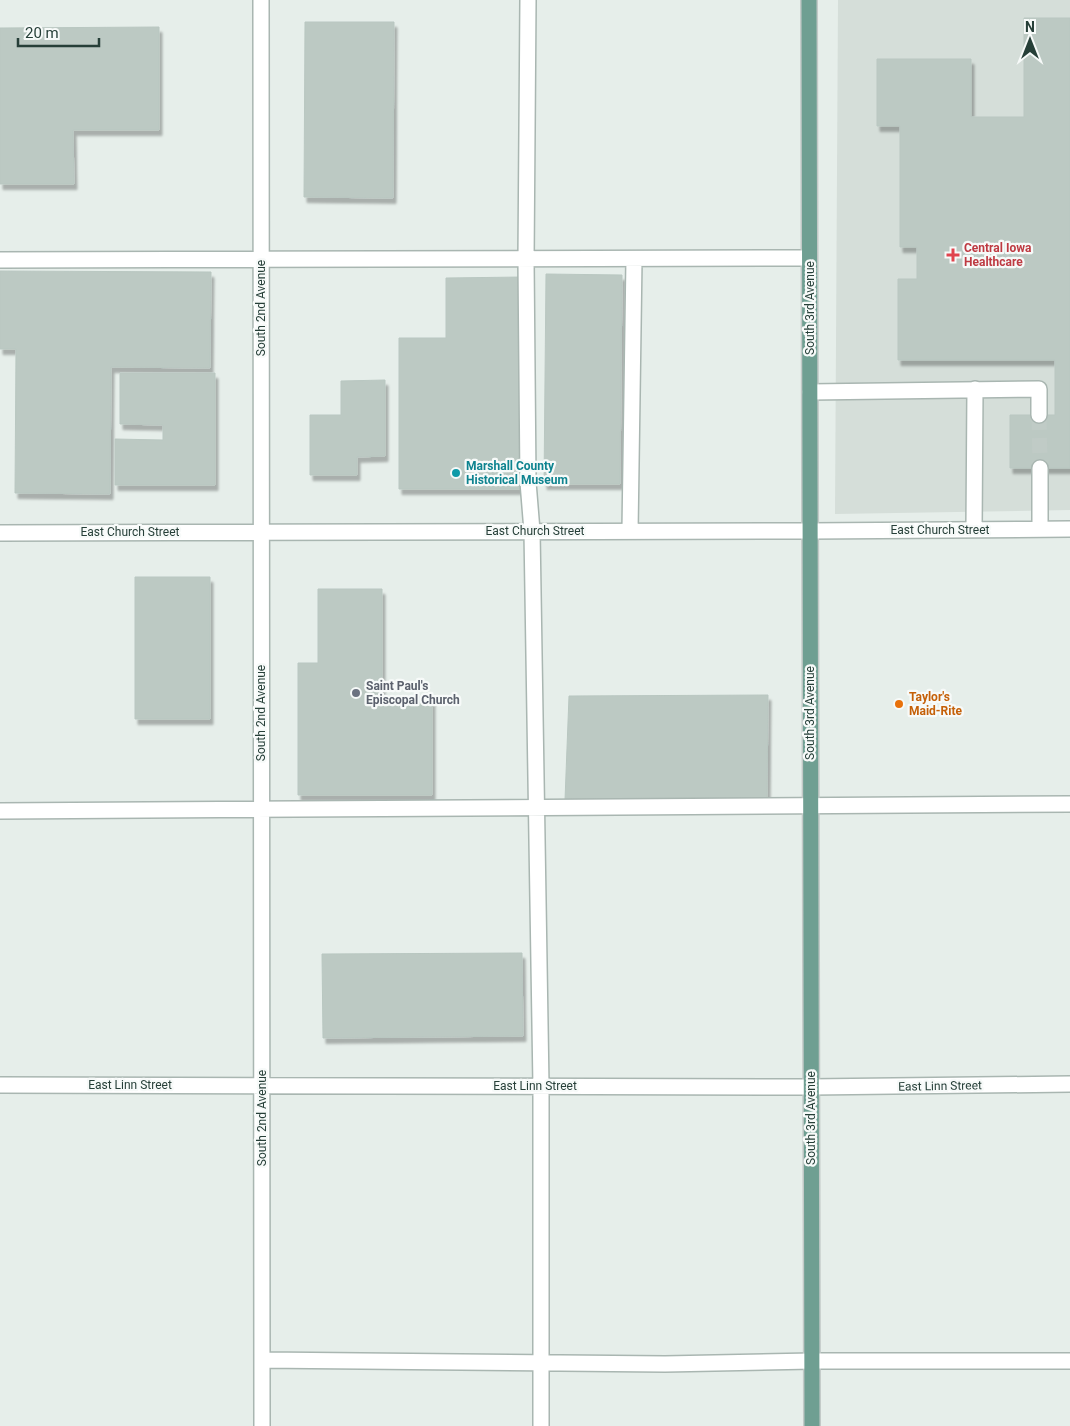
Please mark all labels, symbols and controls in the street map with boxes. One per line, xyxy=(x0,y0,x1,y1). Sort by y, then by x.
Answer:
scale bar xyxy=(18,15,99,47)
north arrow xyxy=(1005,15,1055,65)
text: N xyxy=(1025,19,1035,35)
text: 20 m xyxy=(25,24,59,42)
place label: Central Iowa Healthcare xyxy=(964,241,1032,269)
marker: Central Iowa Healthcare xyxy=(946,248,960,262)
street label: South 2nd Avenue xyxy=(254,260,268,356)
street label: South 3rd Avenue xyxy=(803,261,817,355)
place label: Marshall County Historical Museum xyxy=(466,459,568,487)
marker: Marshall County Historical Museum xyxy=(450,467,462,479)
street label: East Church Street xyxy=(891,523,990,537)
street label: East Church Street xyxy=(486,524,585,538)
street label: East Church Street xyxy=(81,525,180,539)
street label: South 2nd Avenue xyxy=(254,665,268,761)
street label: South 3rd Avenue xyxy=(803,666,817,760)
place label: Saint Paul's Episcopal Church xyxy=(366,679,460,707)
marker: Saint Paul's Episcopal Church xyxy=(350,687,362,699)
place label: Taylor's Maid-Rite xyxy=(909,690,963,718)
marker: Taylor's Maid-Rite xyxy=(893,698,905,710)
street label: South 2nd Avenue xyxy=(255,1070,269,1166)
street label: South 3rd Avenue xyxy=(804,1071,818,1165)
street label: East Linn Street xyxy=(88,1078,172,1092)
street label: East Linn Street xyxy=(898,1078,982,1094)
street label: East Linn Street xyxy=(493,1079,577,1093)

